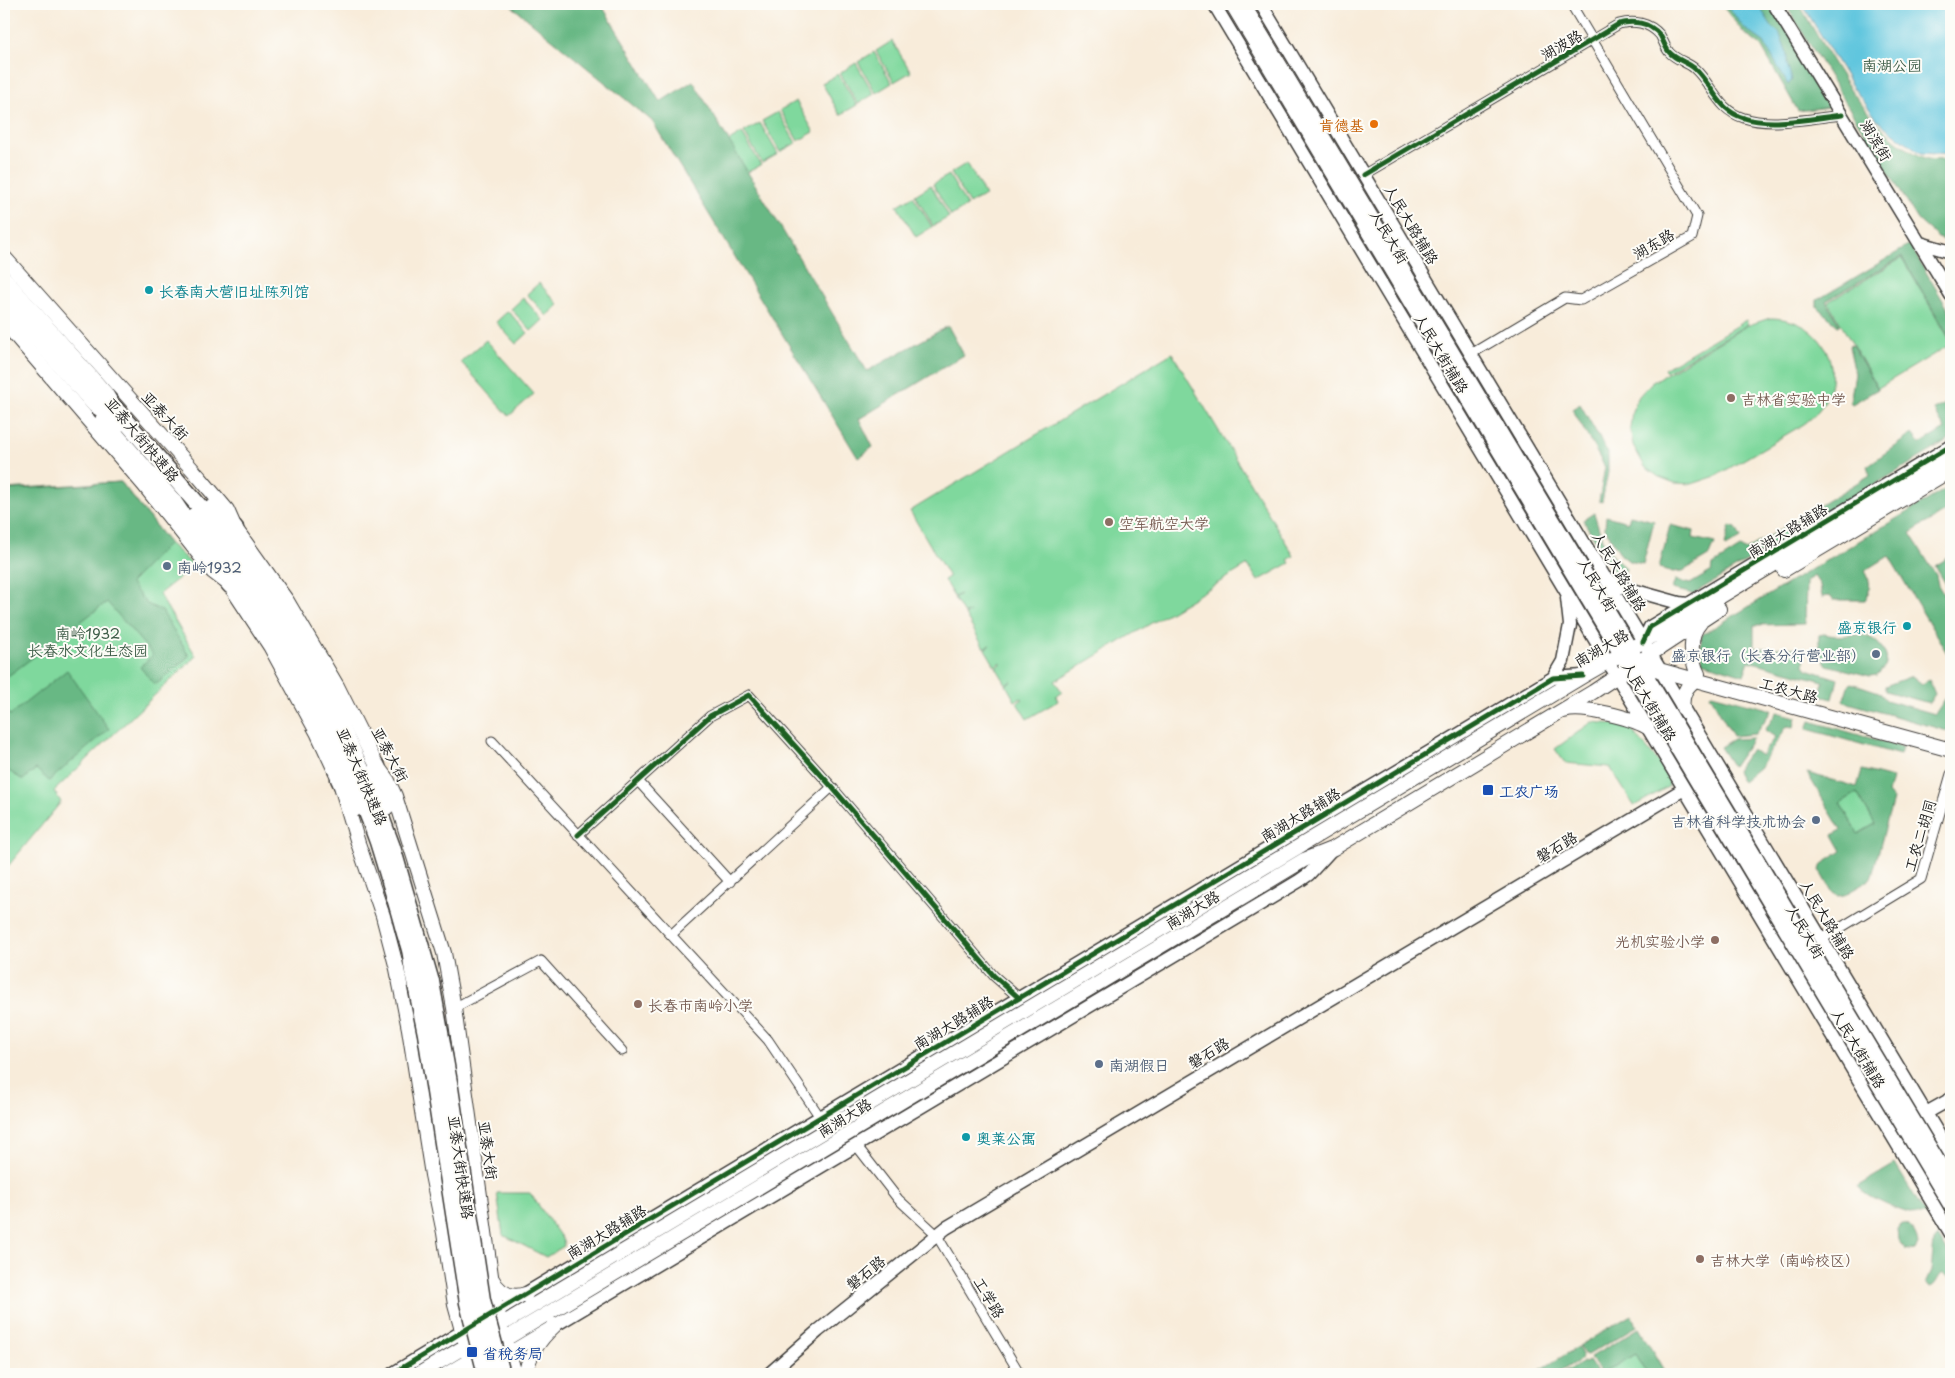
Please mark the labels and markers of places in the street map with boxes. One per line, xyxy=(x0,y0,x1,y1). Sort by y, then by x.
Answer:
place label: 肯德基 xyxy=(1319,113,1364,136)
marker: 肯德基 xyxy=(1368,118,1380,130)
place label: 长春南大营旧址陈列馆 xyxy=(159,279,309,302)
marker: 长春南大营旧址陈列馆 xyxy=(143,284,155,296)
place label: 吉林省实验中学 xyxy=(1741,387,1846,410)
marker: 吉林省实验中学 xyxy=(1725,392,1737,404)
place label: 空军航空大学 xyxy=(1119,511,1209,534)
marker: 空军航空大学 xyxy=(1103,516,1115,528)
place label: 南岭1932 xyxy=(177,555,242,578)
marker: 南岭1932 xyxy=(161,560,173,572)
place label: 盛京银行 xyxy=(1837,615,1897,638)
marker: 盛京银行 xyxy=(1901,620,1913,632)
place label: 盛京银行（长春分行营业部） xyxy=(1671,643,1866,666)
marker: 盛京银行（长春分行营业部） xyxy=(1870,648,1882,660)
place label: 工农广场 xyxy=(1499,779,1559,802)
marker: 工农广场 xyxy=(1481,783,1495,797)
place label: 吉林省科学技术协会 xyxy=(1671,809,1806,832)
marker: 吉林省科学技术协会 xyxy=(1810,814,1822,826)
place label: 光机实验小学 xyxy=(1615,929,1705,952)
marker: 光机实验小学 xyxy=(1709,934,1721,946)
place label: 长春市南岭小学 xyxy=(648,993,753,1016)
marker: 长春市南岭小学 xyxy=(632,998,644,1010)
place label: 南湖假日 xyxy=(1109,1053,1169,1076)
marker: 南湖假日 xyxy=(1093,1058,1105,1070)
place label: 奥莱公寓 xyxy=(976,1126,1036,1149)
marker: 奥莱公寓 xyxy=(960,1131,972,1143)
place label: 吉林大学（南岭校区） xyxy=(1710,1248,1860,1271)
marker: 吉林大学（南岭校区） xyxy=(1694,1253,1706,1265)
place label: 省税务局 xyxy=(483,1341,543,1364)
marker: 省税务局 xyxy=(465,1345,479,1359)

